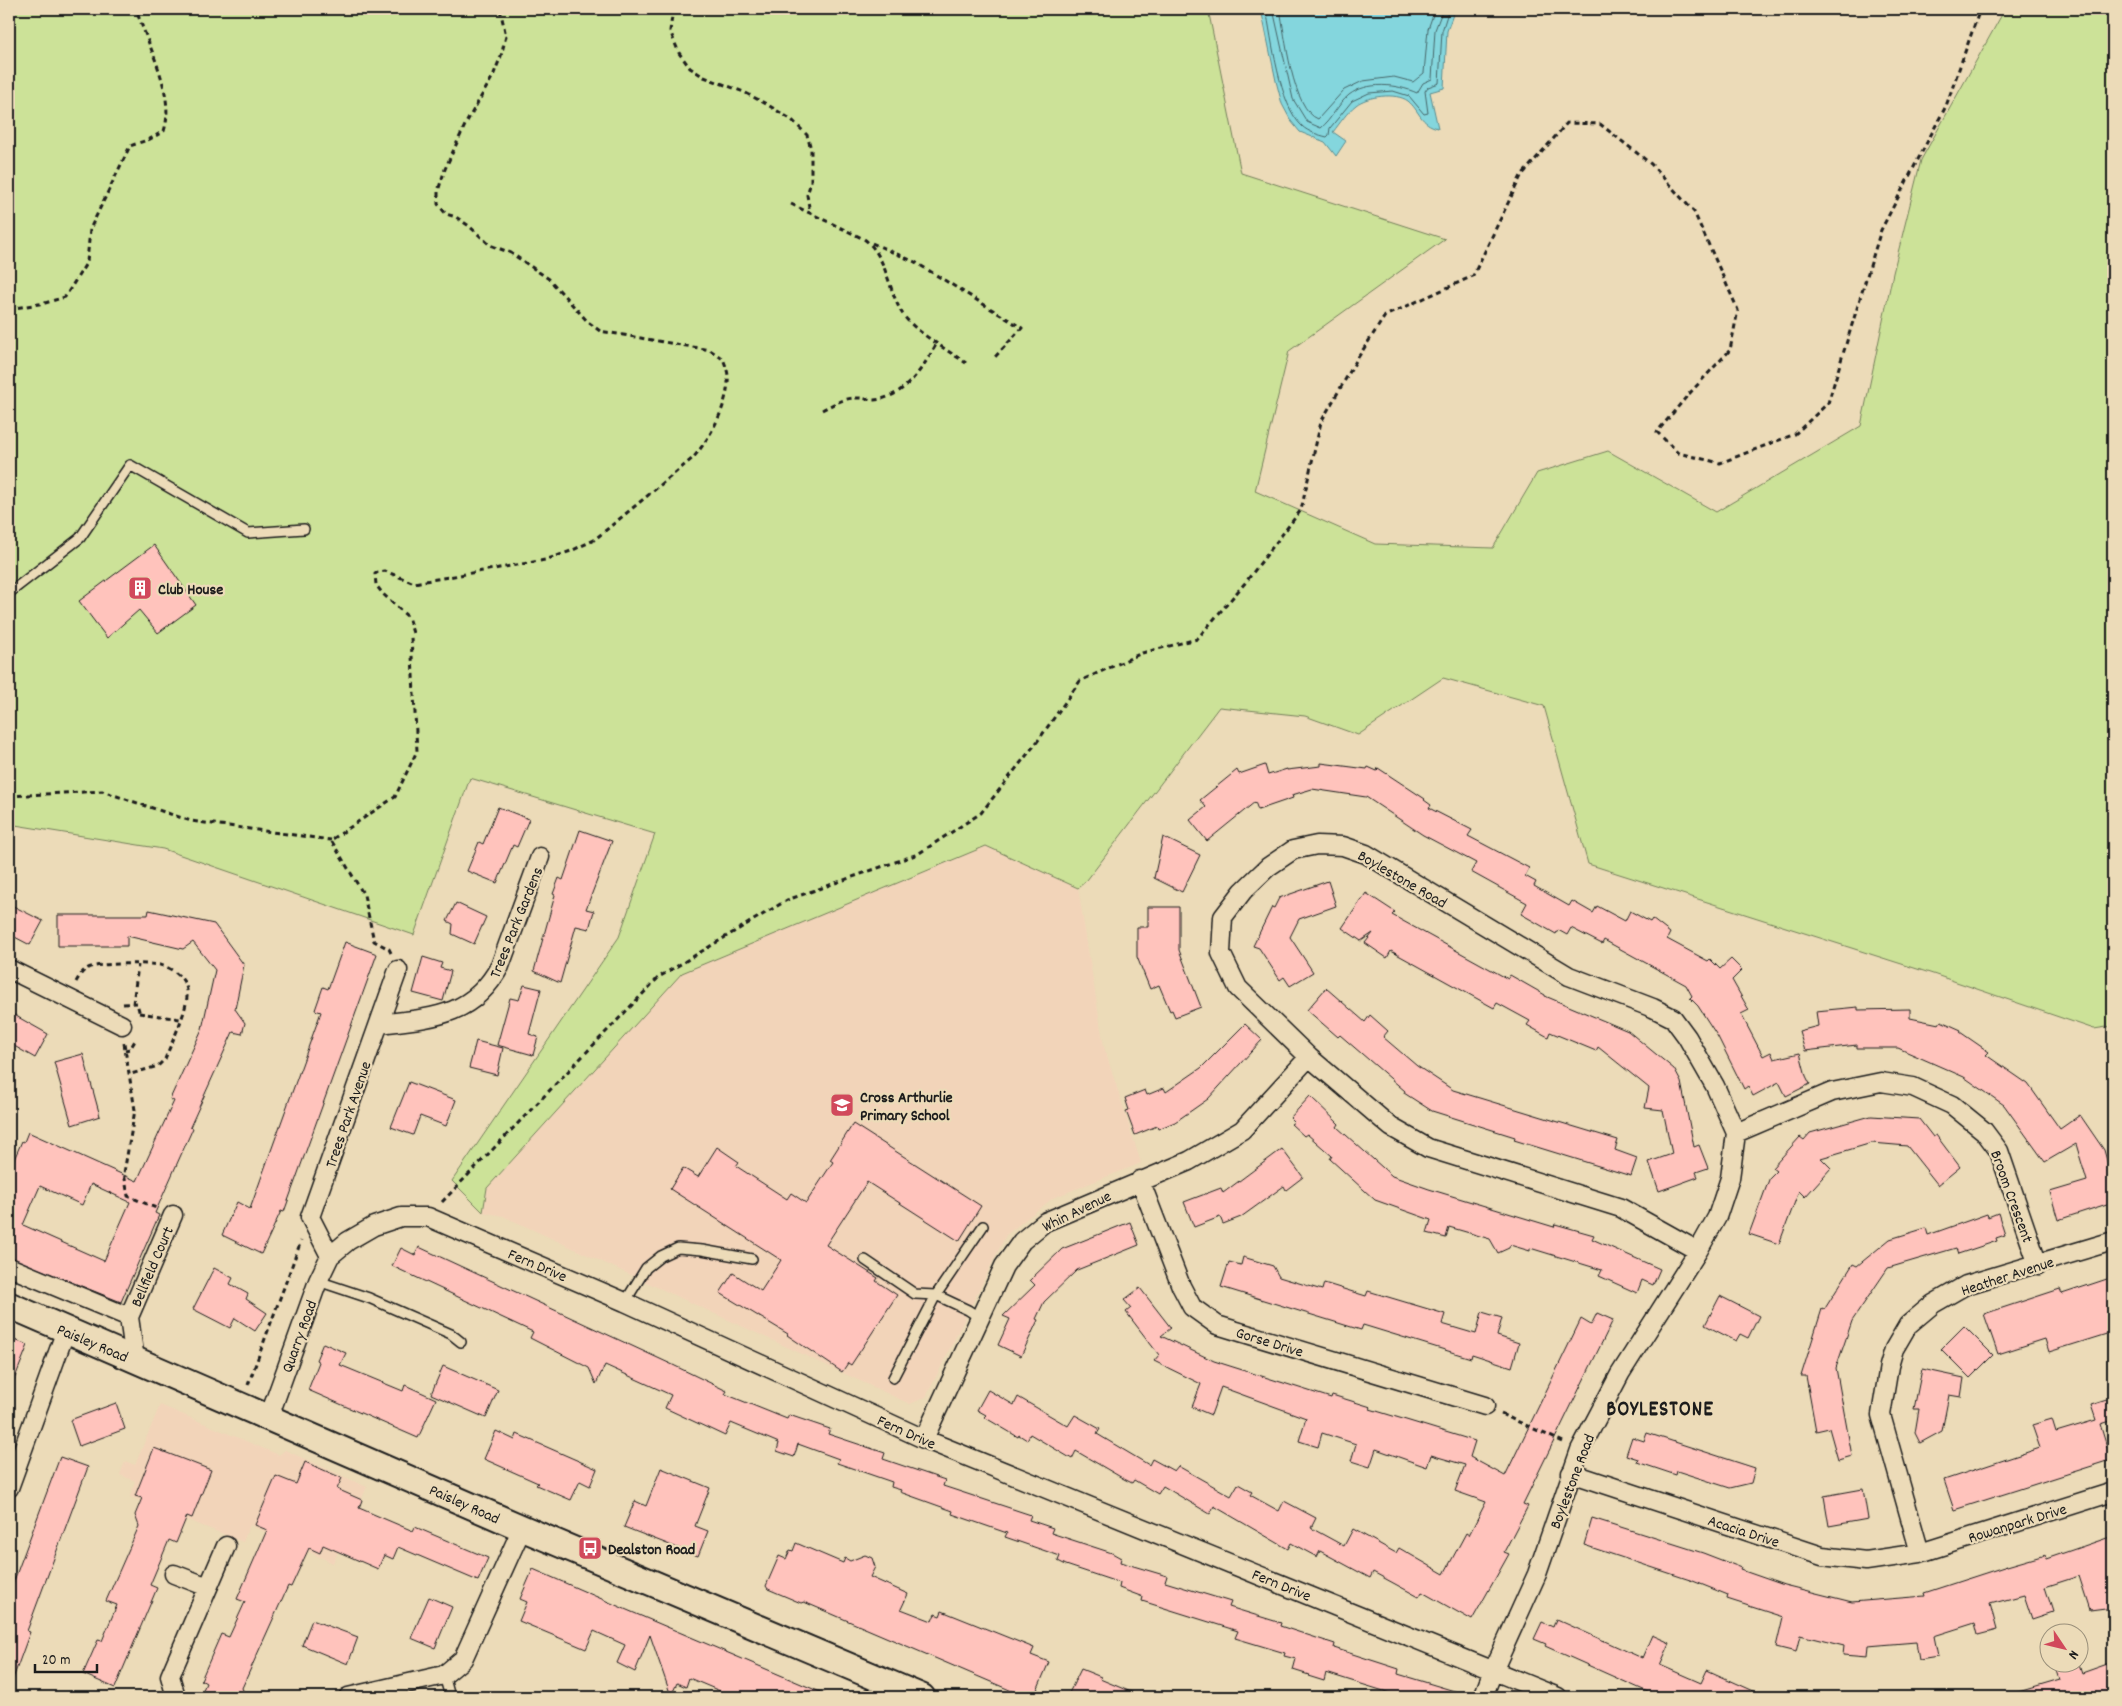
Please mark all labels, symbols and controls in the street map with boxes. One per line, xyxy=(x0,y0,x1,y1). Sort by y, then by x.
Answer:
building icon: Club House xyxy=(127,575,153,601)
place label: Club House xyxy=(158,579,223,602)
street label: Boylestone Road xyxy=(1353,845,1451,915)
street label: Trees Park Gardens xyxy=(485,864,550,982)
street label: Trees Park Avenue xyxy=(320,1058,378,1171)
place label: Cross Arthurlie Primary School xyxy=(860,1087,953,1128)
school or university icon: Cross Arthurlie Primary School xyxy=(829,1092,855,1118)
street label: Broom Crescent xyxy=(1983,1147,2038,1246)
street label: Whin Avenue xyxy=(1039,1186,1116,1239)
street label: Bellfield Court xyxy=(126,1223,181,1311)
street label: Fern Drive xyxy=(504,1244,570,1289)
street label: Heather Avenue xyxy=(1958,1252,2057,1303)
street label: Quarry Road xyxy=(277,1297,324,1376)
street label: Paisley Road xyxy=(53,1319,131,1370)
street label: Gorse Drive xyxy=(1233,1322,1306,1365)
district label: BOYLESTONE xyxy=(1606,1396,1714,1426)
street label: Fern Drive xyxy=(873,1410,939,1456)
street label: Boylestone Road xyxy=(1545,1431,1602,1533)
street label: Paisley Road xyxy=(425,1479,503,1531)
street label: Rowanpark Drive xyxy=(1966,1498,2070,1550)
street label: Acacia Drive xyxy=(1704,1510,1782,1555)
bus stop icon: Dealston Road xyxy=(577,1535,603,1561)
place label: Dealston Road xyxy=(608,1539,695,1562)
street label: Fern Drive xyxy=(1248,1564,1314,1609)
north arrow xyxy=(2040,1624,2090,1674)
scale bar xyxy=(35,1641,98,1673)
text: N xyxy=(2063,1646,2083,1663)
text: 20 m xyxy=(42,1650,70,1672)

